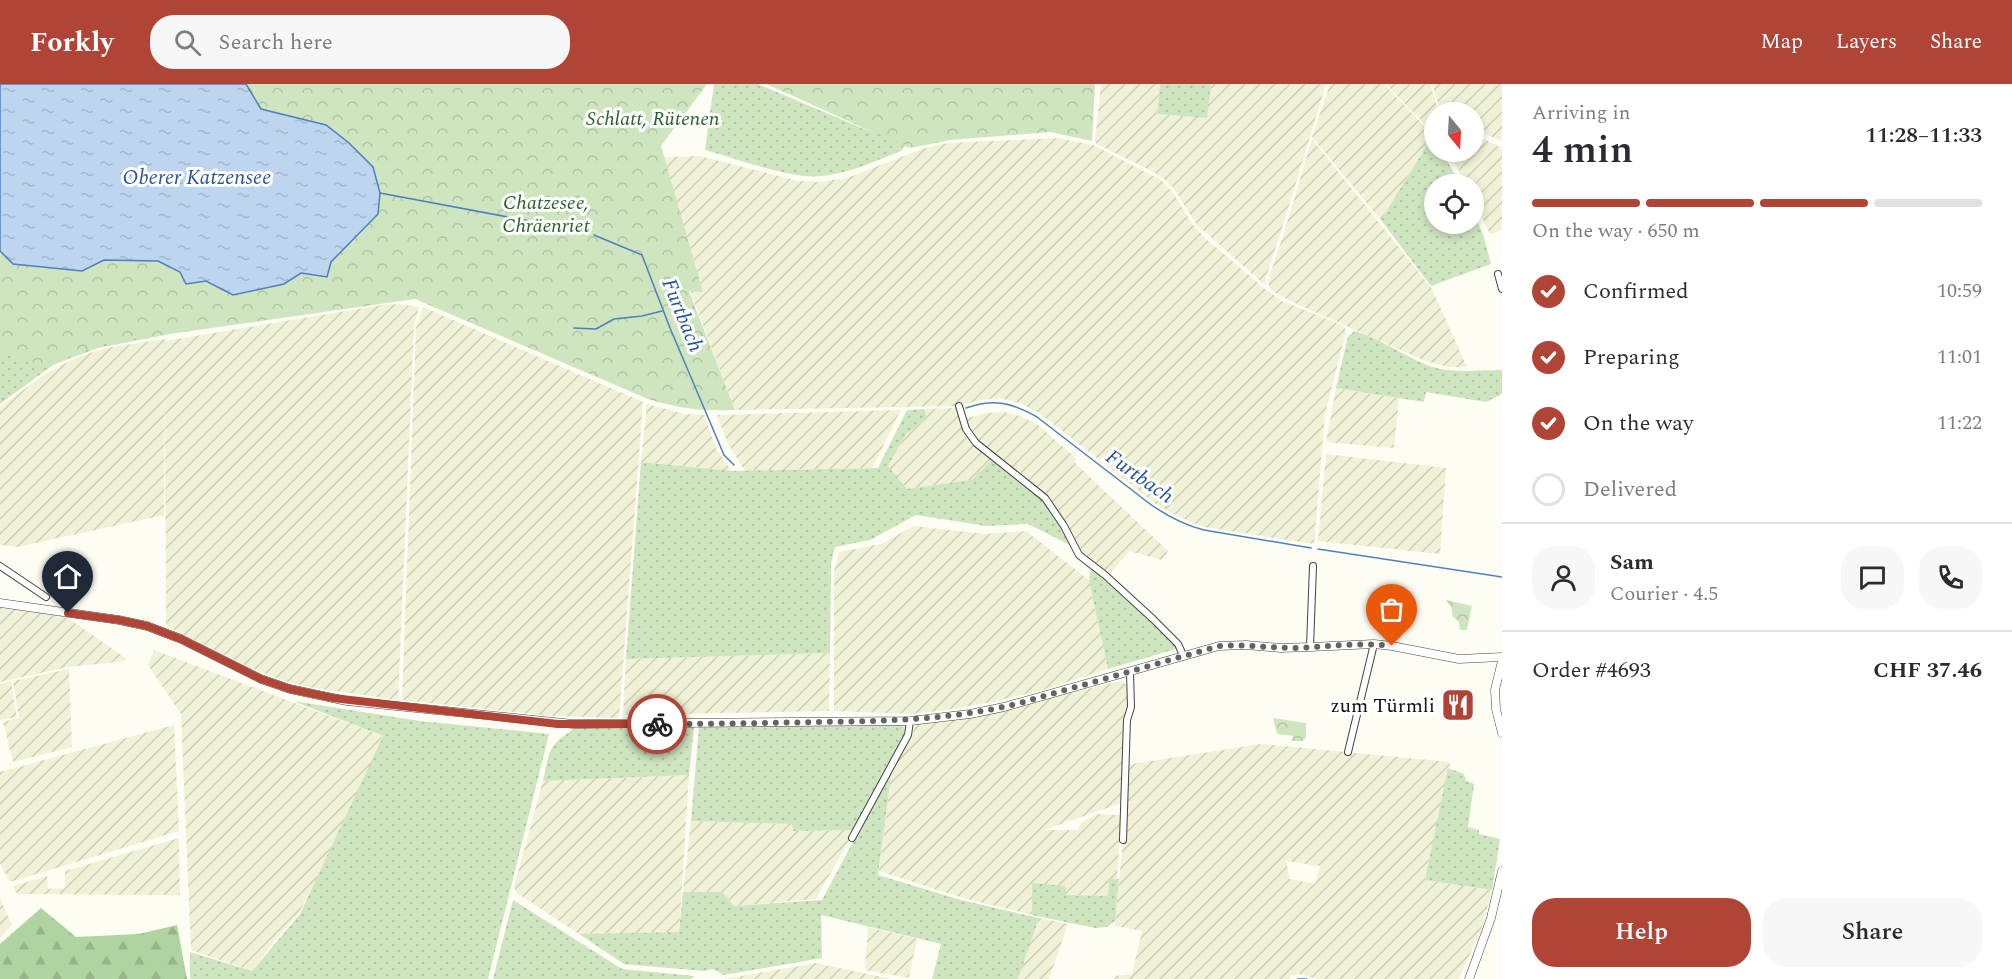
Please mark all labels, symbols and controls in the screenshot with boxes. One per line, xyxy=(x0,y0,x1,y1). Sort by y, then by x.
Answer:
search box xyxy=(150,15,570,69)
text: Forkly xyxy=(30,21,114,64)
icon: search xyxy=(171,26,204,59)
text: Search here xyxy=(219,26,333,59)
text: Map xyxy=(1761,26,1803,58)
text: Layers xyxy=(1836,26,1897,58)
text: Share xyxy=(1930,26,1982,58)
text: Arriving in xyxy=(1532,98,1630,128)
north arrow xyxy=(1424,102,1484,162)
map controls xyxy=(1424,102,1484,234)
park label: Schlatt, Rütenen xyxy=(586,104,720,134)
text: 11:28–11:33 xyxy=(1865,119,1982,152)
text: 4 min xyxy=(1532,121,1633,180)
water label: Oberer Katzensee xyxy=(123,162,271,194)
button: locate xyxy=(1424,174,1484,234)
park label: Chatzesee, Chräenriet xyxy=(502,188,590,241)
text: On the way · 650 m xyxy=(1532,216,1700,246)
water label: Furtbach xyxy=(653,274,711,357)
icon: check xyxy=(1532,275,1565,308)
text: Confirmed xyxy=(1583,275,1689,308)
text: 10:59 xyxy=(1937,276,1982,306)
icon: check xyxy=(1532,341,1565,374)
text: Preparing xyxy=(1583,341,1680,374)
text: 11:01 xyxy=(1937,342,1982,372)
icon: check xyxy=(1532,407,1565,440)
text: On the way xyxy=(1583,407,1694,440)
text: 11:22 xyxy=(1937,408,1982,438)
water label: Furtbach xyxy=(1099,442,1180,512)
text: Delivered xyxy=(1583,473,1677,506)
button: person xyxy=(1532,546,1595,609)
text: Sam xyxy=(1610,546,1654,579)
button: chat xyxy=(1841,546,1904,609)
button: phone xyxy=(1919,546,1982,609)
pin xyxy=(42,551,93,613)
icon: home xyxy=(51,560,84,593)
text: Courier · 4.5 xyxy=(1610,579,1718,609)
pin xyxy=(1366,584,1417,646)
icon: bag xyxy=(1375,593,1408,626)
text: Order #4693 xyxy=(1532,654,1651,687)
text: CHF 37.46 xyxy=(1873,654,1982,687)
restaurant icon: zum Türmli xyxy=(1440,687,1476,723)
place label: zum Türmli xyxy=(1330,691,1435,721)
courier xyxy=(627,694,687,754)
icon: bike xyxy=(641,708,674,741)
button: Help xyxy=(1532,898,1751,967)
button: Share xyxy=(1763,898,1982,967)

